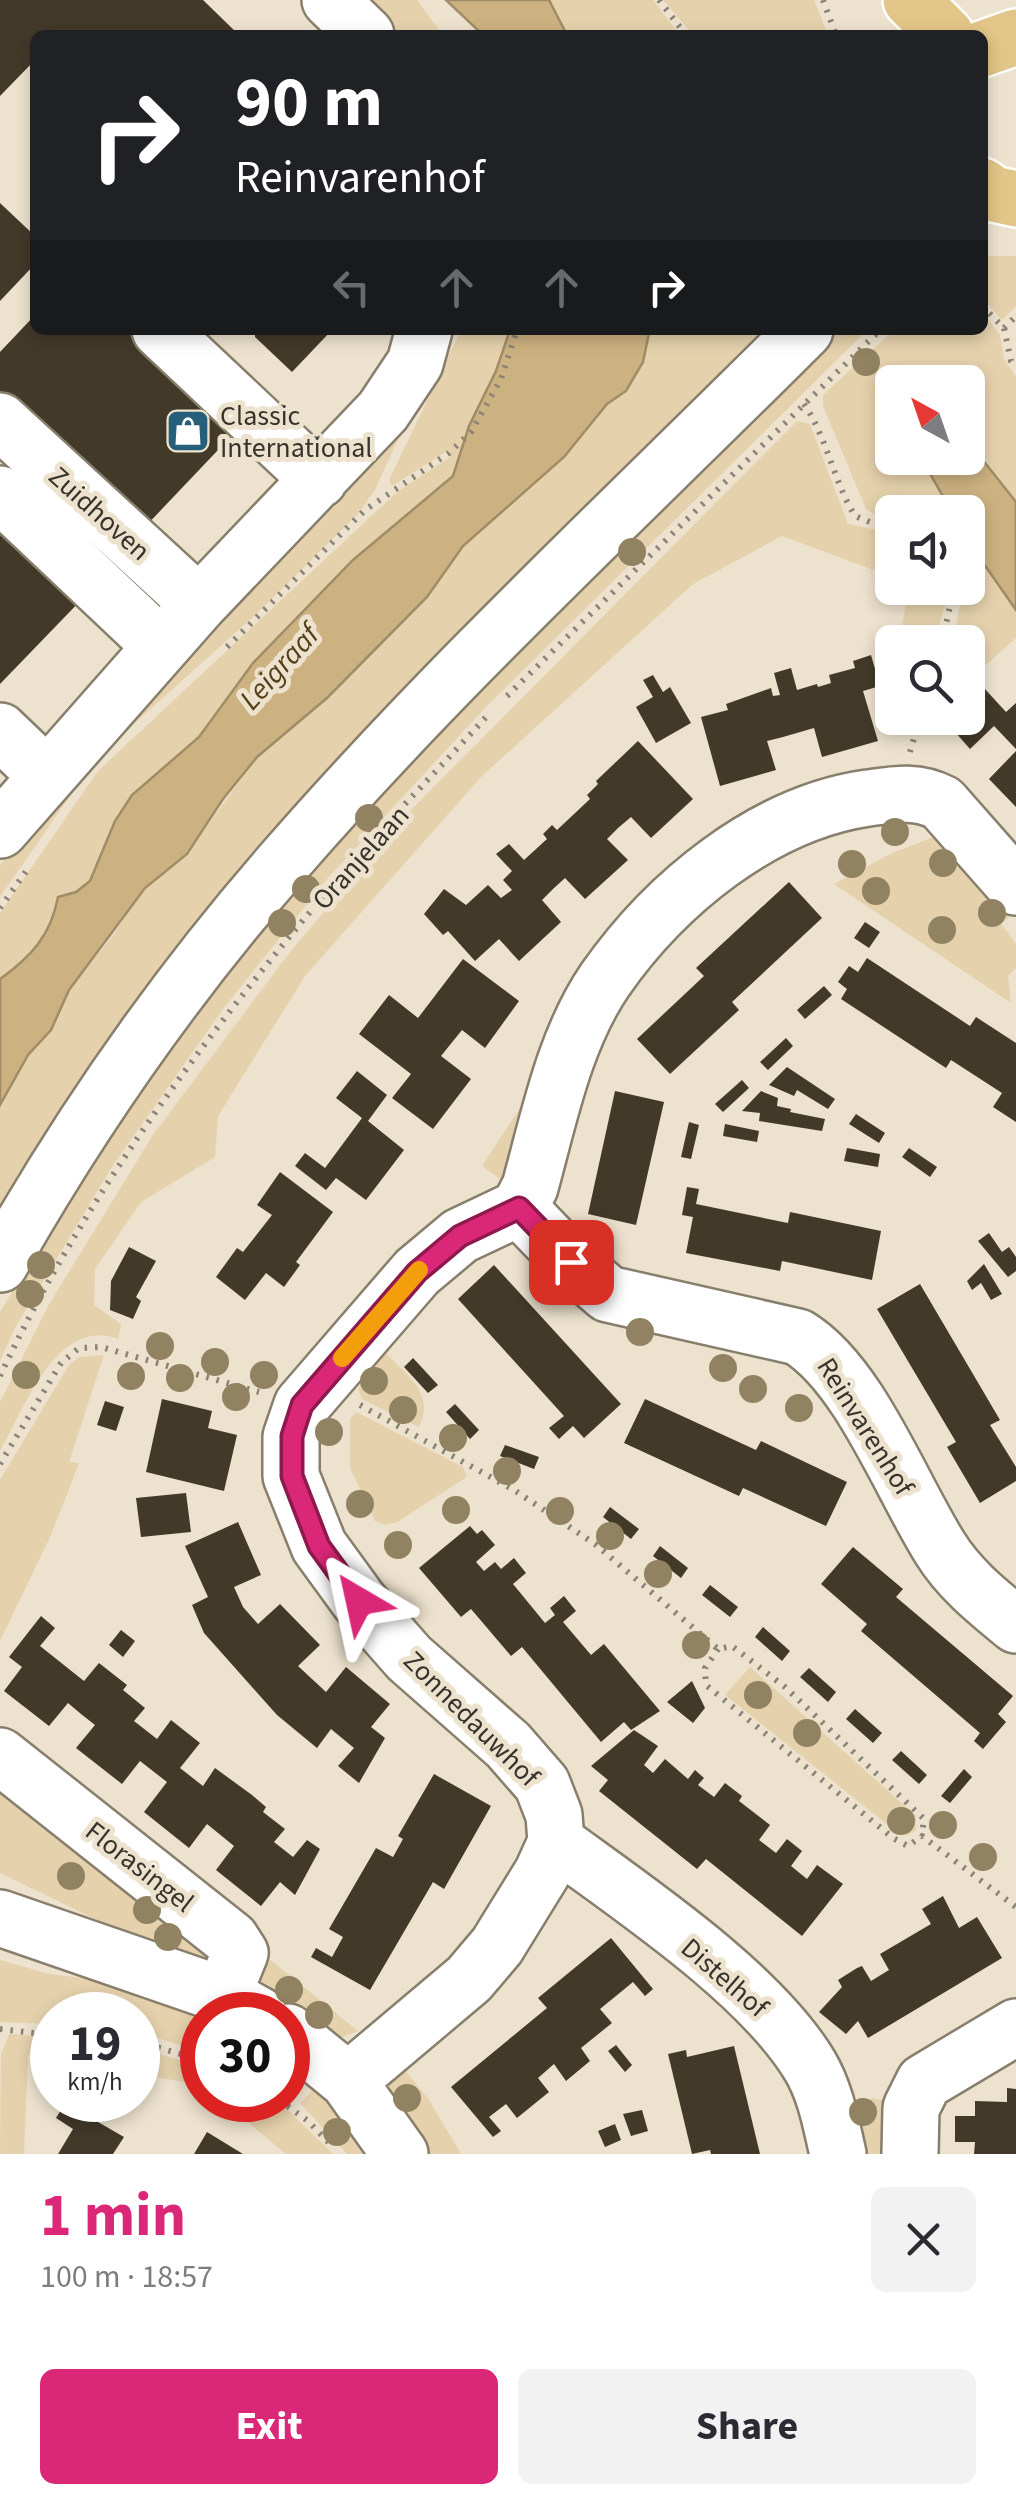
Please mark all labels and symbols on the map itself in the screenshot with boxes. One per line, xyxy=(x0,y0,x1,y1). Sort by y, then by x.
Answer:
north arrow xyxy=(875,365,985,475)
place label: Classic International xyxy=(220,396,373,468)
shop icon: Classic International xyxy=(165,408,211,454)
street label: Zuidhoven xyxy=(40,457,159,570)
water label: Leigraaf xyxy=(229,613,332,719)
street label: Oranjelaan xyxy=(303,797,419,919)
pin xyxy=(529,1220,614,1305)
street label: Reinvarenhof xyxy=(807,1350,924,1504)
position arrow xyxy=(307,1549,411,1653)
street label: Zonnedauwhof xyxy=(394,1642,549,1796)
street label: Florasingel xyxy=(77,1812,202,1922)
street label: Distelhof xyxy=(672,1929,777,2027)
speed limit sign: 30 xyxy=(180,1992,310,2122)

